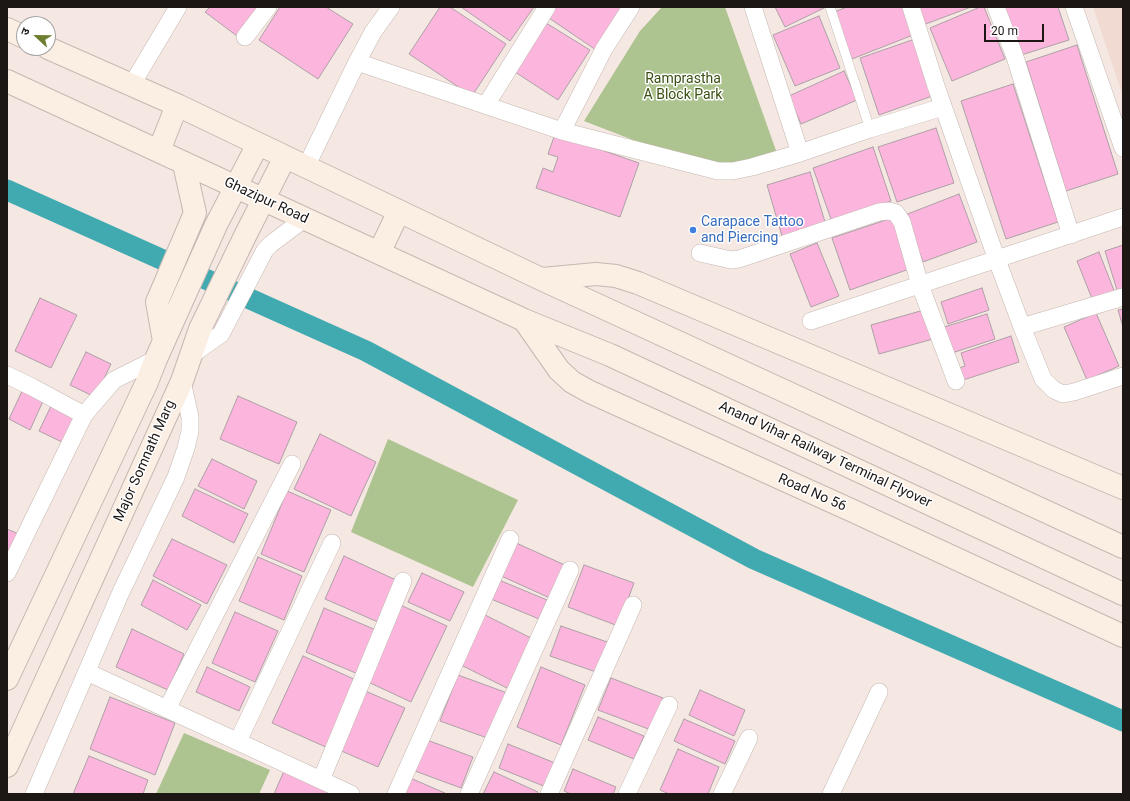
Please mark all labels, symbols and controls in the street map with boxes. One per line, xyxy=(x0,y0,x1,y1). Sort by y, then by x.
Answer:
north arrow xyxy=(16,16,56,56)
scale bar xyxy=(986,16,1046,42)
text: 20 m xyxy=(991,24,1018,38)
text: उ xyxy=(18,26,33,37)
park label: Ramprastha A Block Park xyxy=(644,71,722,104)
street label: Ghazipur Road xyxy=(221,174,311,228)
place label: Carapace Tattoo and Piercing xyxy=(701,214,804,246)
marker: Carapace Tattoo and Piercing xyxy=(688,225,698,235)
street label: Major Somnath Marg xyxy=(111,398,179,524)
street label: Anand Vihar Railway Terminal Flyover xyxy=(716,398,934,512)
street label: Road No 56 xyxy=(775,471,849,515)

